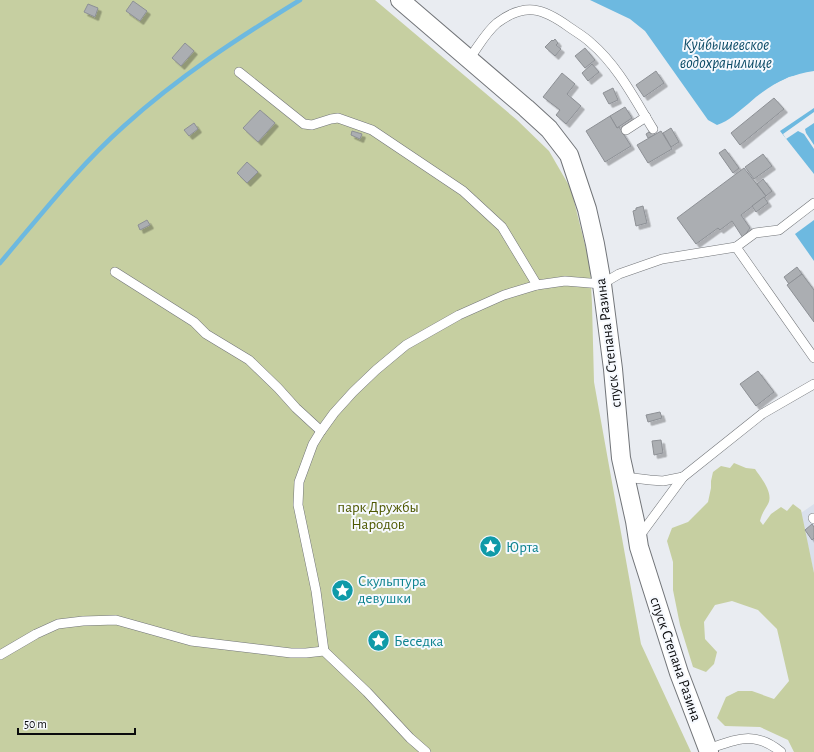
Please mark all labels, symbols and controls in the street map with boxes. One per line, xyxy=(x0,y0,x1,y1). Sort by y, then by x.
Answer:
water label: Куйбышевское водохранилище xyxy=(680,37,772,72)
street label: спуск Степана Разина xyxy=(593,277,624,408)
park label: парк Дружбы Народов xyxy=(337,500,419,532)
place icon: Юрта xyxy=(477,534,503,560)
place label: Юрта xyxy=(506,540,539,555)
place label: Скульптура девушки xyxy=(358,574,426,606)
place icon: Скульптура девушки xyxy=(330,577,356,603)
street label: спуск Степана Разина xyxy=(647,595,704,723)
place icon: Беседка xyxy=(365,628,391,654)
place label: Беседка xyxy=(394,634,443,649)
scale bar xyxy=(18,710,135,736)
text: 50 m xyxy=(24,718,47,730)

